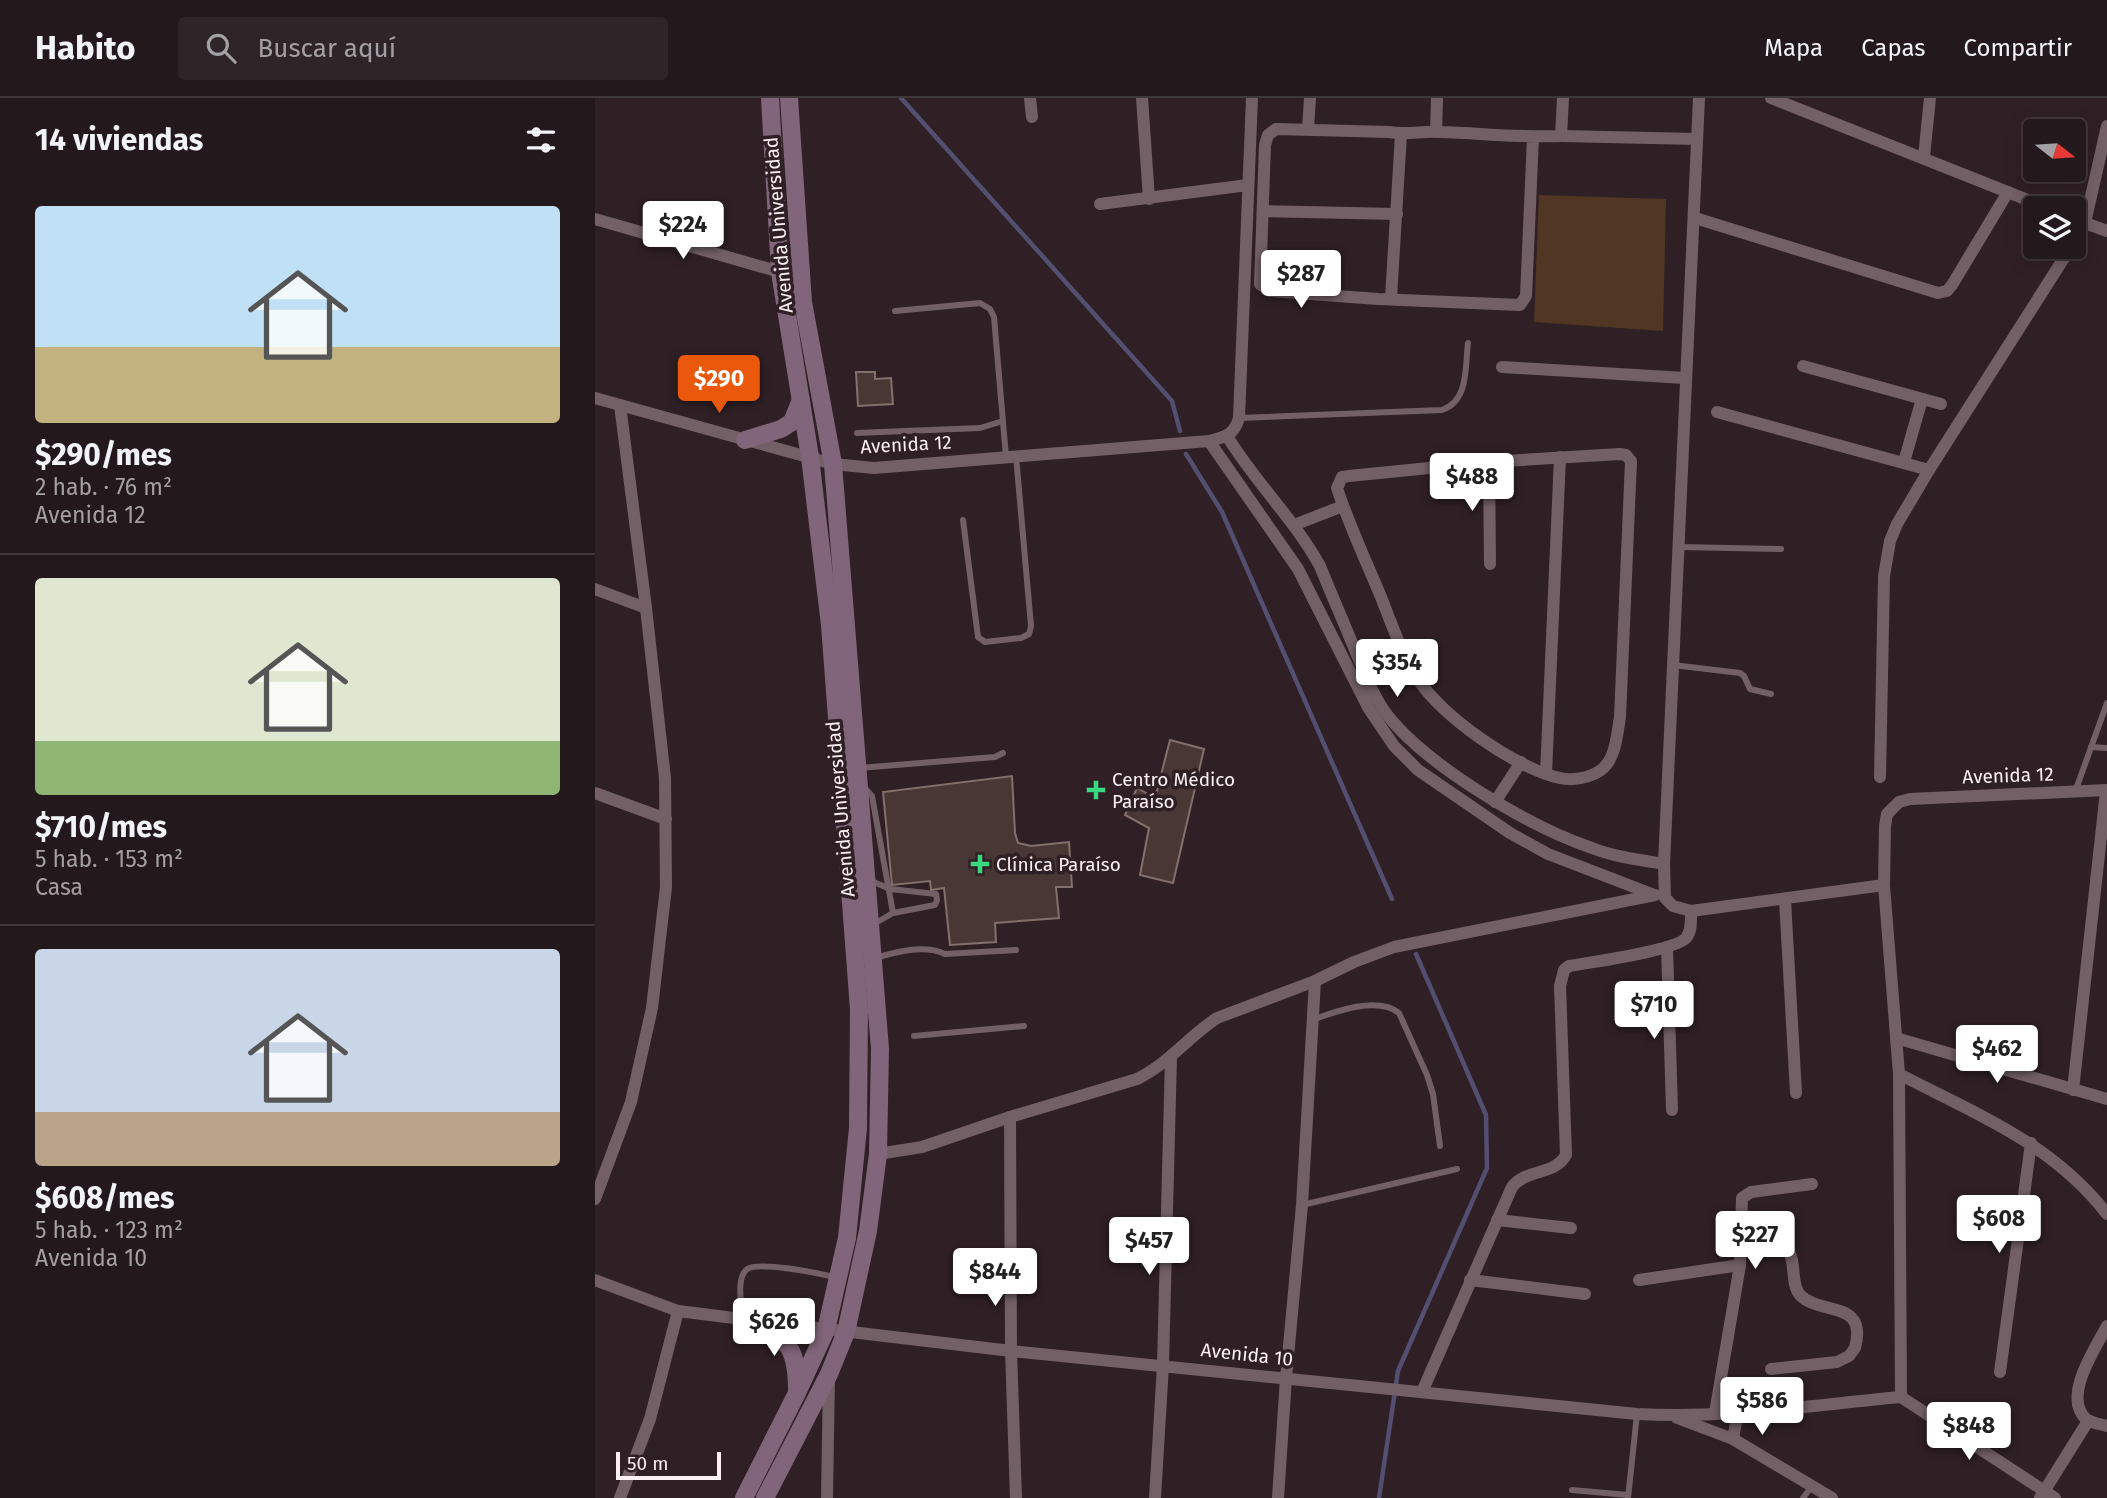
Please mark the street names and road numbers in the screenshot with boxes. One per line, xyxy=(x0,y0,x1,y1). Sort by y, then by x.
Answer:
street label: Avenida Universidad xyxy=(759,136,798,314)
street label: Avenida 12 xyxy=(860,431,952,458)
street label: Avenida Universidad xyxy=(821,720,860,898)
street label: Avenida 12 xyxy=(1962,762,2054,789)
street label: Avenida 10 xyxy=(1200,1338,1294,1371)

